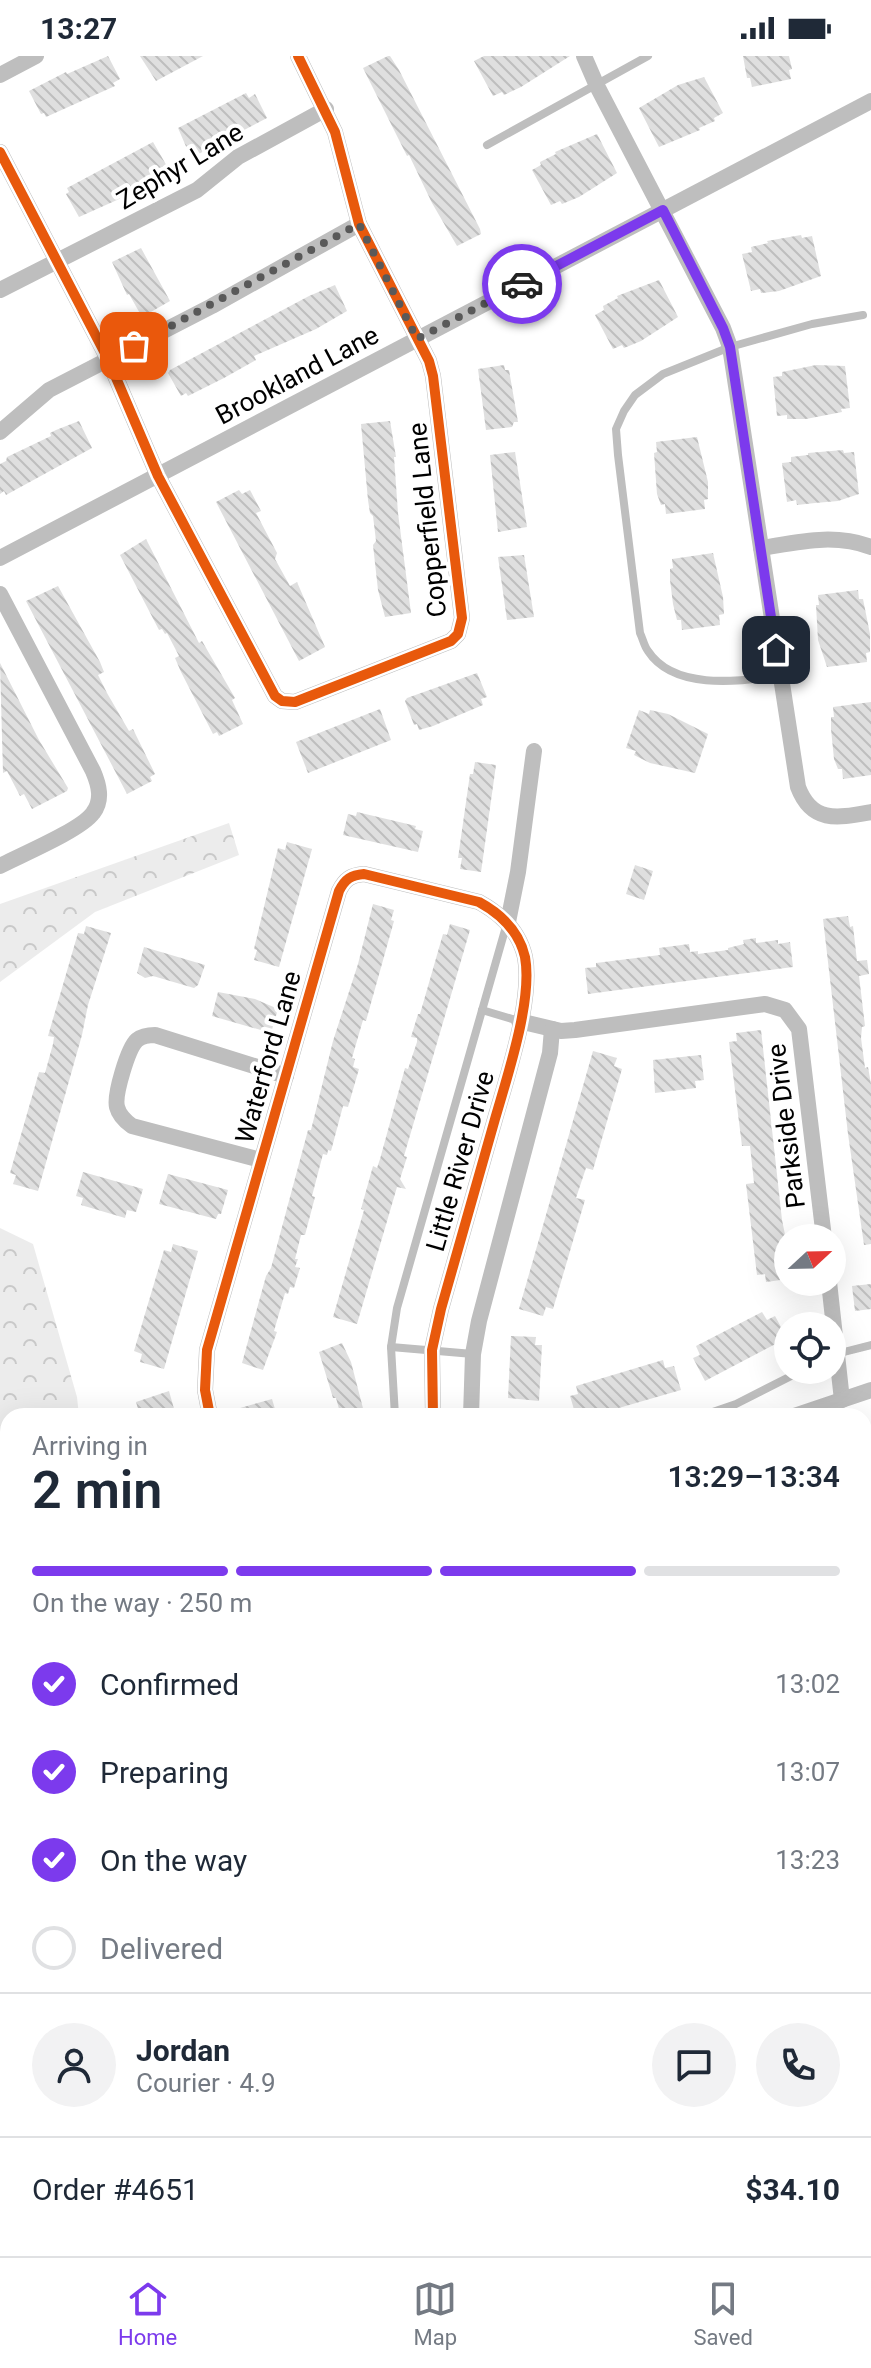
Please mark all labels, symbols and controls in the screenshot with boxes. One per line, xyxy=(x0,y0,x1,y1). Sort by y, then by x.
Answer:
text: 13:27 xyxy=(40,11,117,46)
street label: Zephyr Lane xyxy=(111,117,249,215)
courier xyxy=(482,244,562,324)
icon: car xyxy=(500,262,544,306)
pin xyxy=(100,312,168,380)
street label: Brookland Lane xyxy=(211,320,383,430)
icon: bag xyxy=(112,324,156,368)
street label: Copperfield Lane xyxy=(402,421,452,619)
pin xyxy=(742,616,810,684)
icon: home xyxy=(754,628,798,672)
street label: Waterford Lane xyxy=(229,967,307,1147)
street label: Parkside Drive xyxy=(761,1042,811,1210)
street label: Little River Drive xyxy=(420,1067,500,1255)
north arrow xyxy=(774,1224,846,1296)
map controls xyxy=(774,1224,846,1384)
button: locate xyxy=(774,1312,846,1384)
text: Arriving in xyxy=(32,1431,148,1461)
text: 13:29–13:34 xyxy=(667,1459,840,1494)
text: 2 min xyxy=(32,1460,162,1521)
text: On the way · 250 m xyxy=(32,1588,252,1618)
icon: check xyxy=(32,1662,76,1706)
text: Confirmed xyxy=(100,1667,239,1702)
text: 13:02 xyxy=(775,1669,840,1699)
icon: check xyxy=(32,1750,76,1794)
text: Preparing xyxy=(100,1755,229,1790)
text: 13:07 xyxy=(775,1757,840,1787)
icon: check xyxy=(32,1838,76,1882)
text: On the way xyxy=(100,1843,247,1878)
text: 13:23 xyxy=(775,1845,840,1875)
text: Delivered xyxy=(100,1931,223,1966)
button: person xyxy=(32,2023,116,2107)
button: chat xyxy=(652,2023,736,2107)
button: phone xyxy=(756,2023,840,2107)
text: Jordan xyxy=(136,2033,230,2068)
text: Courier · 4.9 xyxy=(136,2068,276,2098)
text: Order #4651 xyxy=(32,2172,199,2207)
text: $34.10 xyxy=(745,2172,840,2207)
tab: Home xyxy=(118,2277,177,2350)
tab: Map xyxy=(413,2277,457,2350)
tab: Saved xyxy=(693,2277,753,2350)

